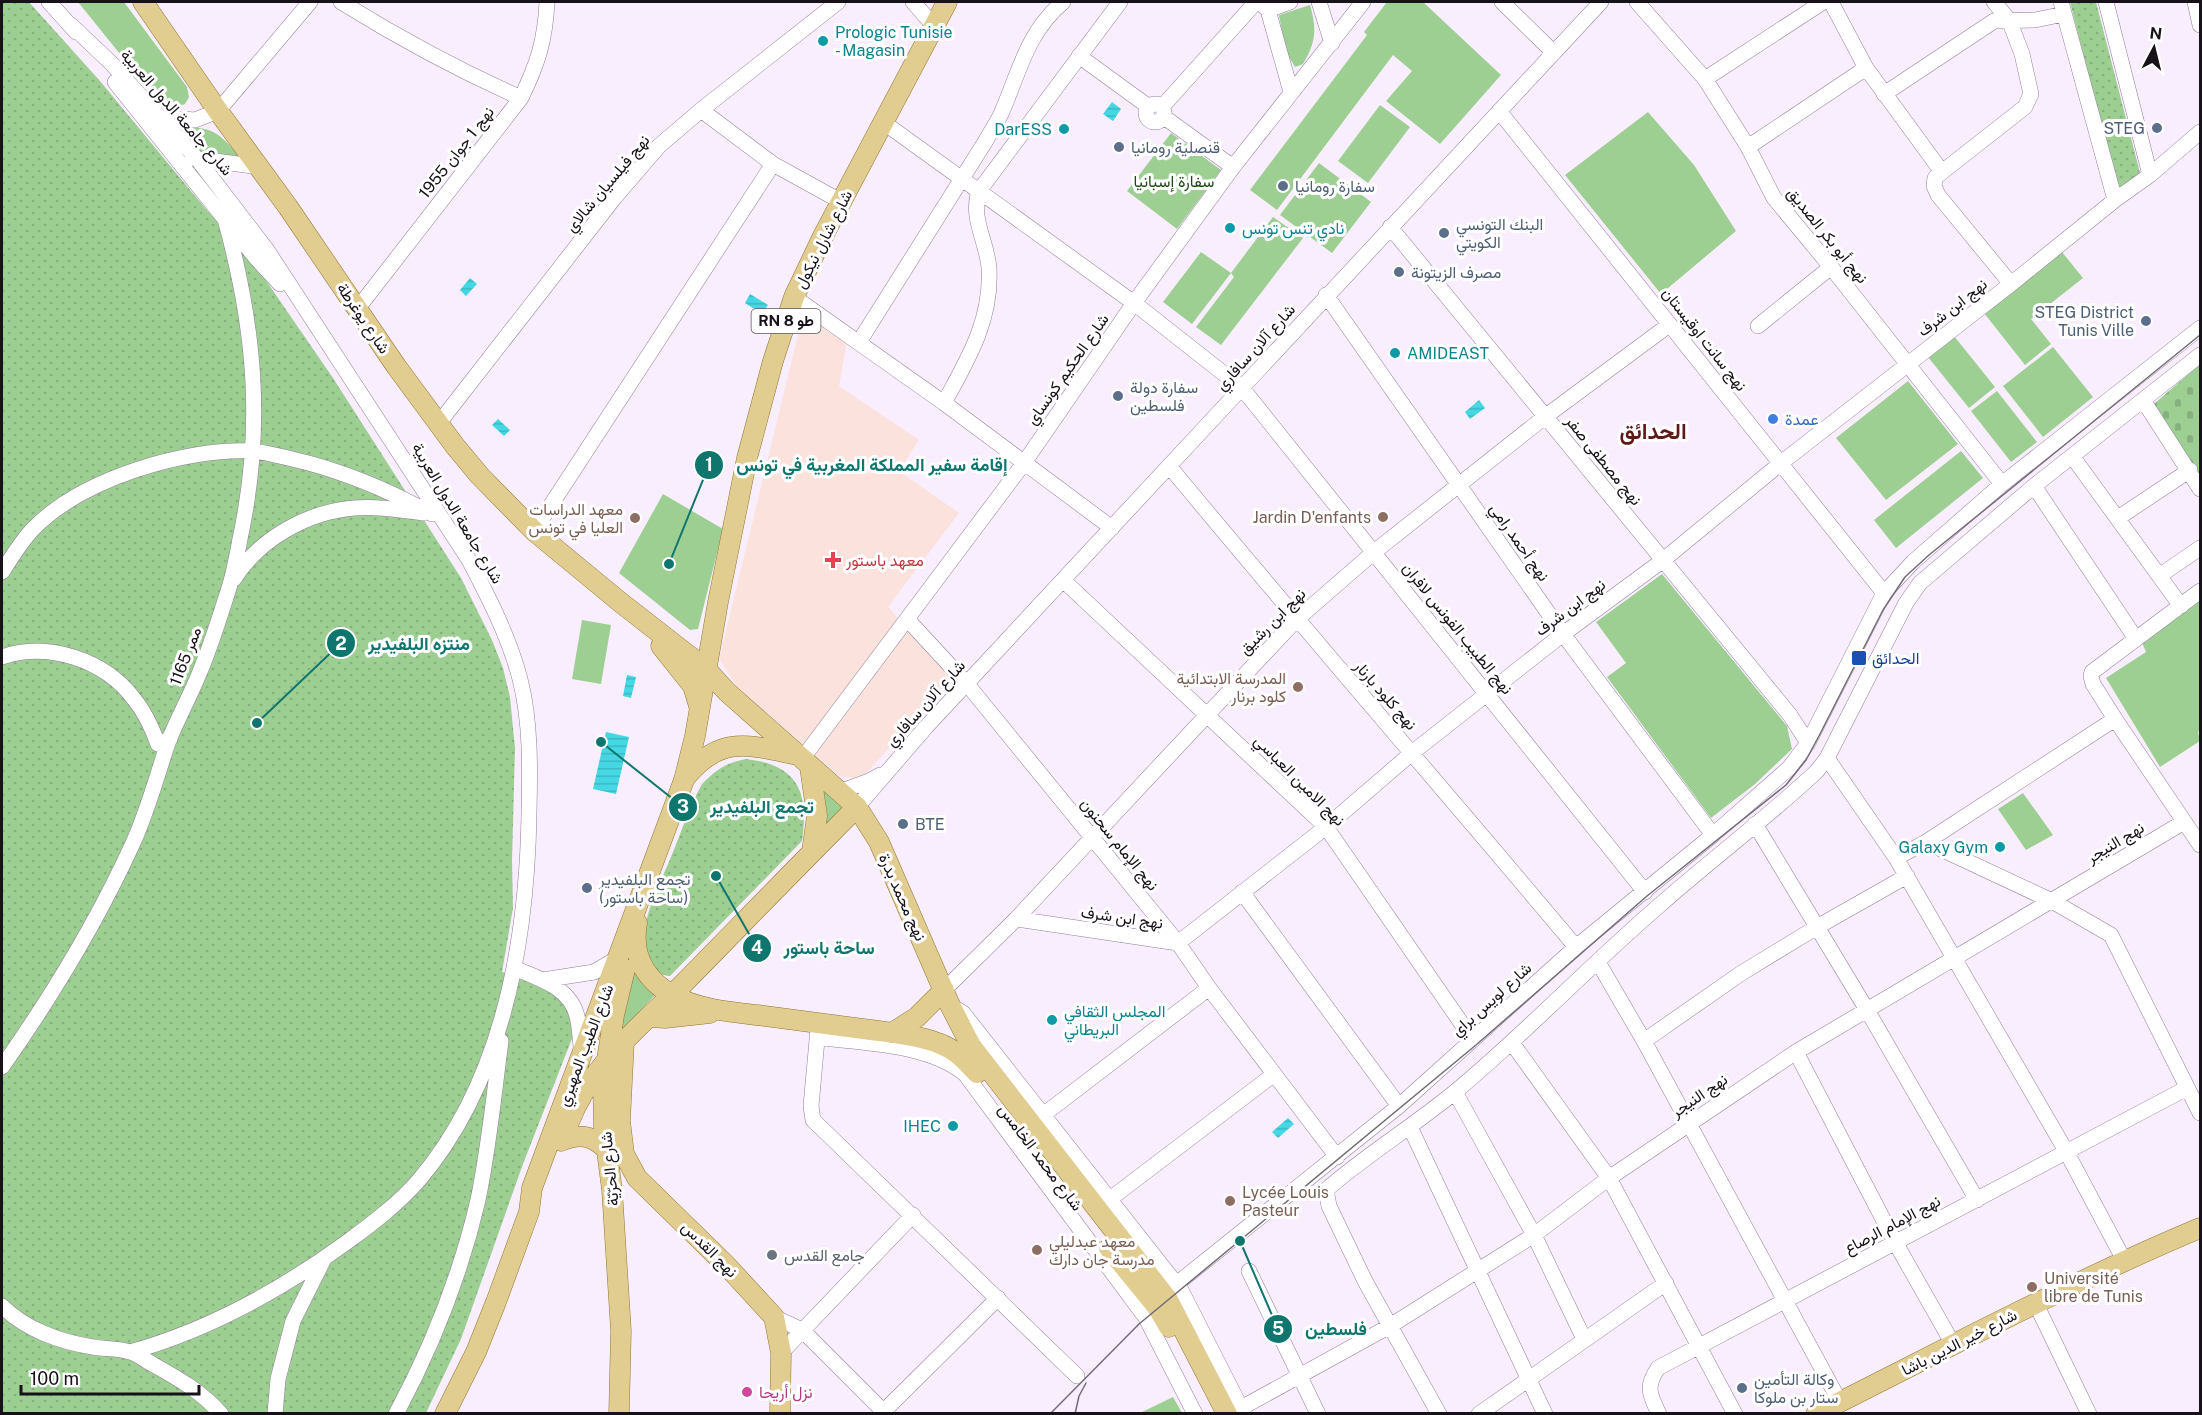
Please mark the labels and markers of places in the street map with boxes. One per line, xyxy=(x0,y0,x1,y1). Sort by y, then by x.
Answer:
place label: Prologic Tunisie - Magasin xyxy=(835,23,953,60)
marker: Prologic Tunisie - Magasin xyxy=(816,34,830,48)
place label: STEG xyxy=(2103,119,2145,138)
place label: DarESS xyxy=(994,120,1052,139)
marker: STEG xyxy=(2150,121,2164,135)
marker: DarESS xyxy=(1057,122,1071,136)
place label: قنصلية رومانيا xyxy=(1131,138,1220,158)
marker: قنصلية رومانيا xyxy=(1112,140,1126,154)
place label: سفارة رومانيا xyxy=(1295,177,1375,197)
marker: سفارة رومانيا xyxy=(1276,179,1290,193)
place label: البنك التونسي الكويتي xyxy=(1456,215,1543,256)
place label: نادي تنس تونس xyxy=(1242,219,1344,242)
marker: نادي تنس تونس xyxy=(1223,221,1237,235)
marker: البنك التونسي الكويتي xyxy=(1437,226,1451,240)
place label: مصرف الزيتونة xyxy=(1411,263,1501,283)
marker: مصرف الزيتونة xyxy=(1392,265,1406,279)
place label: STEG District Tunis Ville xyxy=(2035,303,2134,340)
marker: STEG District Tunis Ville xyxy=(2139,314,2153,328)
place label: AMIDEAST xyxy=(1407,344,1490,363)
marker: AMIDEAST xyxy=(1388,346,1402,360)
place label: سفارة دولة فلسطين xyxy=(1130,378,1198,416)
marker: سفارة دولة فلسطين xyxy=(1111,389,1125,403)
place label: عمدة xyxy=(1785,410,1818,429)
marker: عمدة xyxy=(1766,412,1780,426)
callout: إقامة سفير المملكة المغربية في تونس xyxy=(694,447,1020,483)
place label: معهد الدراسات العليا في تونس xyxy=(529,500,623,541)
place label: Jardin D'enfants xyxy=(1252,508,1371,527)
marker: Jardin D'enfants xyxy=(1376,510,1390,524)
marker: معهد الدراسات العليا في تونس xyxy=(628,511,642,525)
marker: معهد باستور xyxy=(824,551,842,569)
place label: معهد باستور xyxy=(845,551,924,571)
callout: منتزه البلفيدير xyxy=(326,625,482,661)
marker: الحدائق xyxy=(1850,649,1868,667)
place label: الحدائق xyxy=(1872,649,1919,669)
place label: المدرسة الابتدائية كلود برنار xyxy=(1176,669,1286,707)
marker: المدرسة الابتدائية كلود برنار xyxy=(1291,680,1305,694)
callout: تجمع البلفيدير xyxy=(668,789,826,825)
place label: BTE xyxy=(915,815,945,834)
marker: BTE xyxy=(896,817,910,831)
place label: Galaxy Gym xyxy=(1898,838,1988,857)
marker: Galaxy Gym xyxy=(1993,840,2007,854)
place label: تجمع البلفيدير (ساحة باستور) xyxy=(598,870,691,908)
marker: تجمع البلفيدير (ساحة باستور) xyxy=(580,881,594,895)
callout: ساحة باستور xyxy=(742,930,887,966)
place label: المجلس الثقافي البريطاني xyxy=(1064,1002,1165,1043)
marker: المجلس الثقافي البريطاني xyxy=(1045,1013,1059,1027)
place label: IHEC xyxy=(903,1117,941,1136)
marker: IHEC xyxy=(946,1119,960,1133)
place label: Lycée Louis Pasteur xyxy=(1242,1183,1329,1220)
marker: Lycée Louis Pasteur xyxy=(1223,1194,1237,1208)
place label: معهد عبدليلي مدرسة جان دارك xyxy=(1049,1232,1155,1270)
marker: معهد عبدليلي مدرسة جان دارك xyxy=(1030,1243,1044,1257)
place label: جامع القدس xyxy=(784,1246,865,1267)
marker: جامع القدس xyxy=(765,1248,779,1262)
place label: Université libre de Tunis xyxy=(2044,1269,2143,1306)
marker: Université libre de Tunis xyxy=(2025,1280,2039,1294)
callout: فلسطين xyxy=(1263,1311,1379,1347)
place label: وكالة التأمين ستار بن ملوكا xyxy=(1754,1370,1838,1408)
marker: وكالة التأمين ستار بن ملوكا xyxy=(1735,1381,1749,1395)
place label: نزل أريحا xyxy=(759,1383,813,1403)
marker: نزل أريحا xyxy=(740,1385,754,1399)

